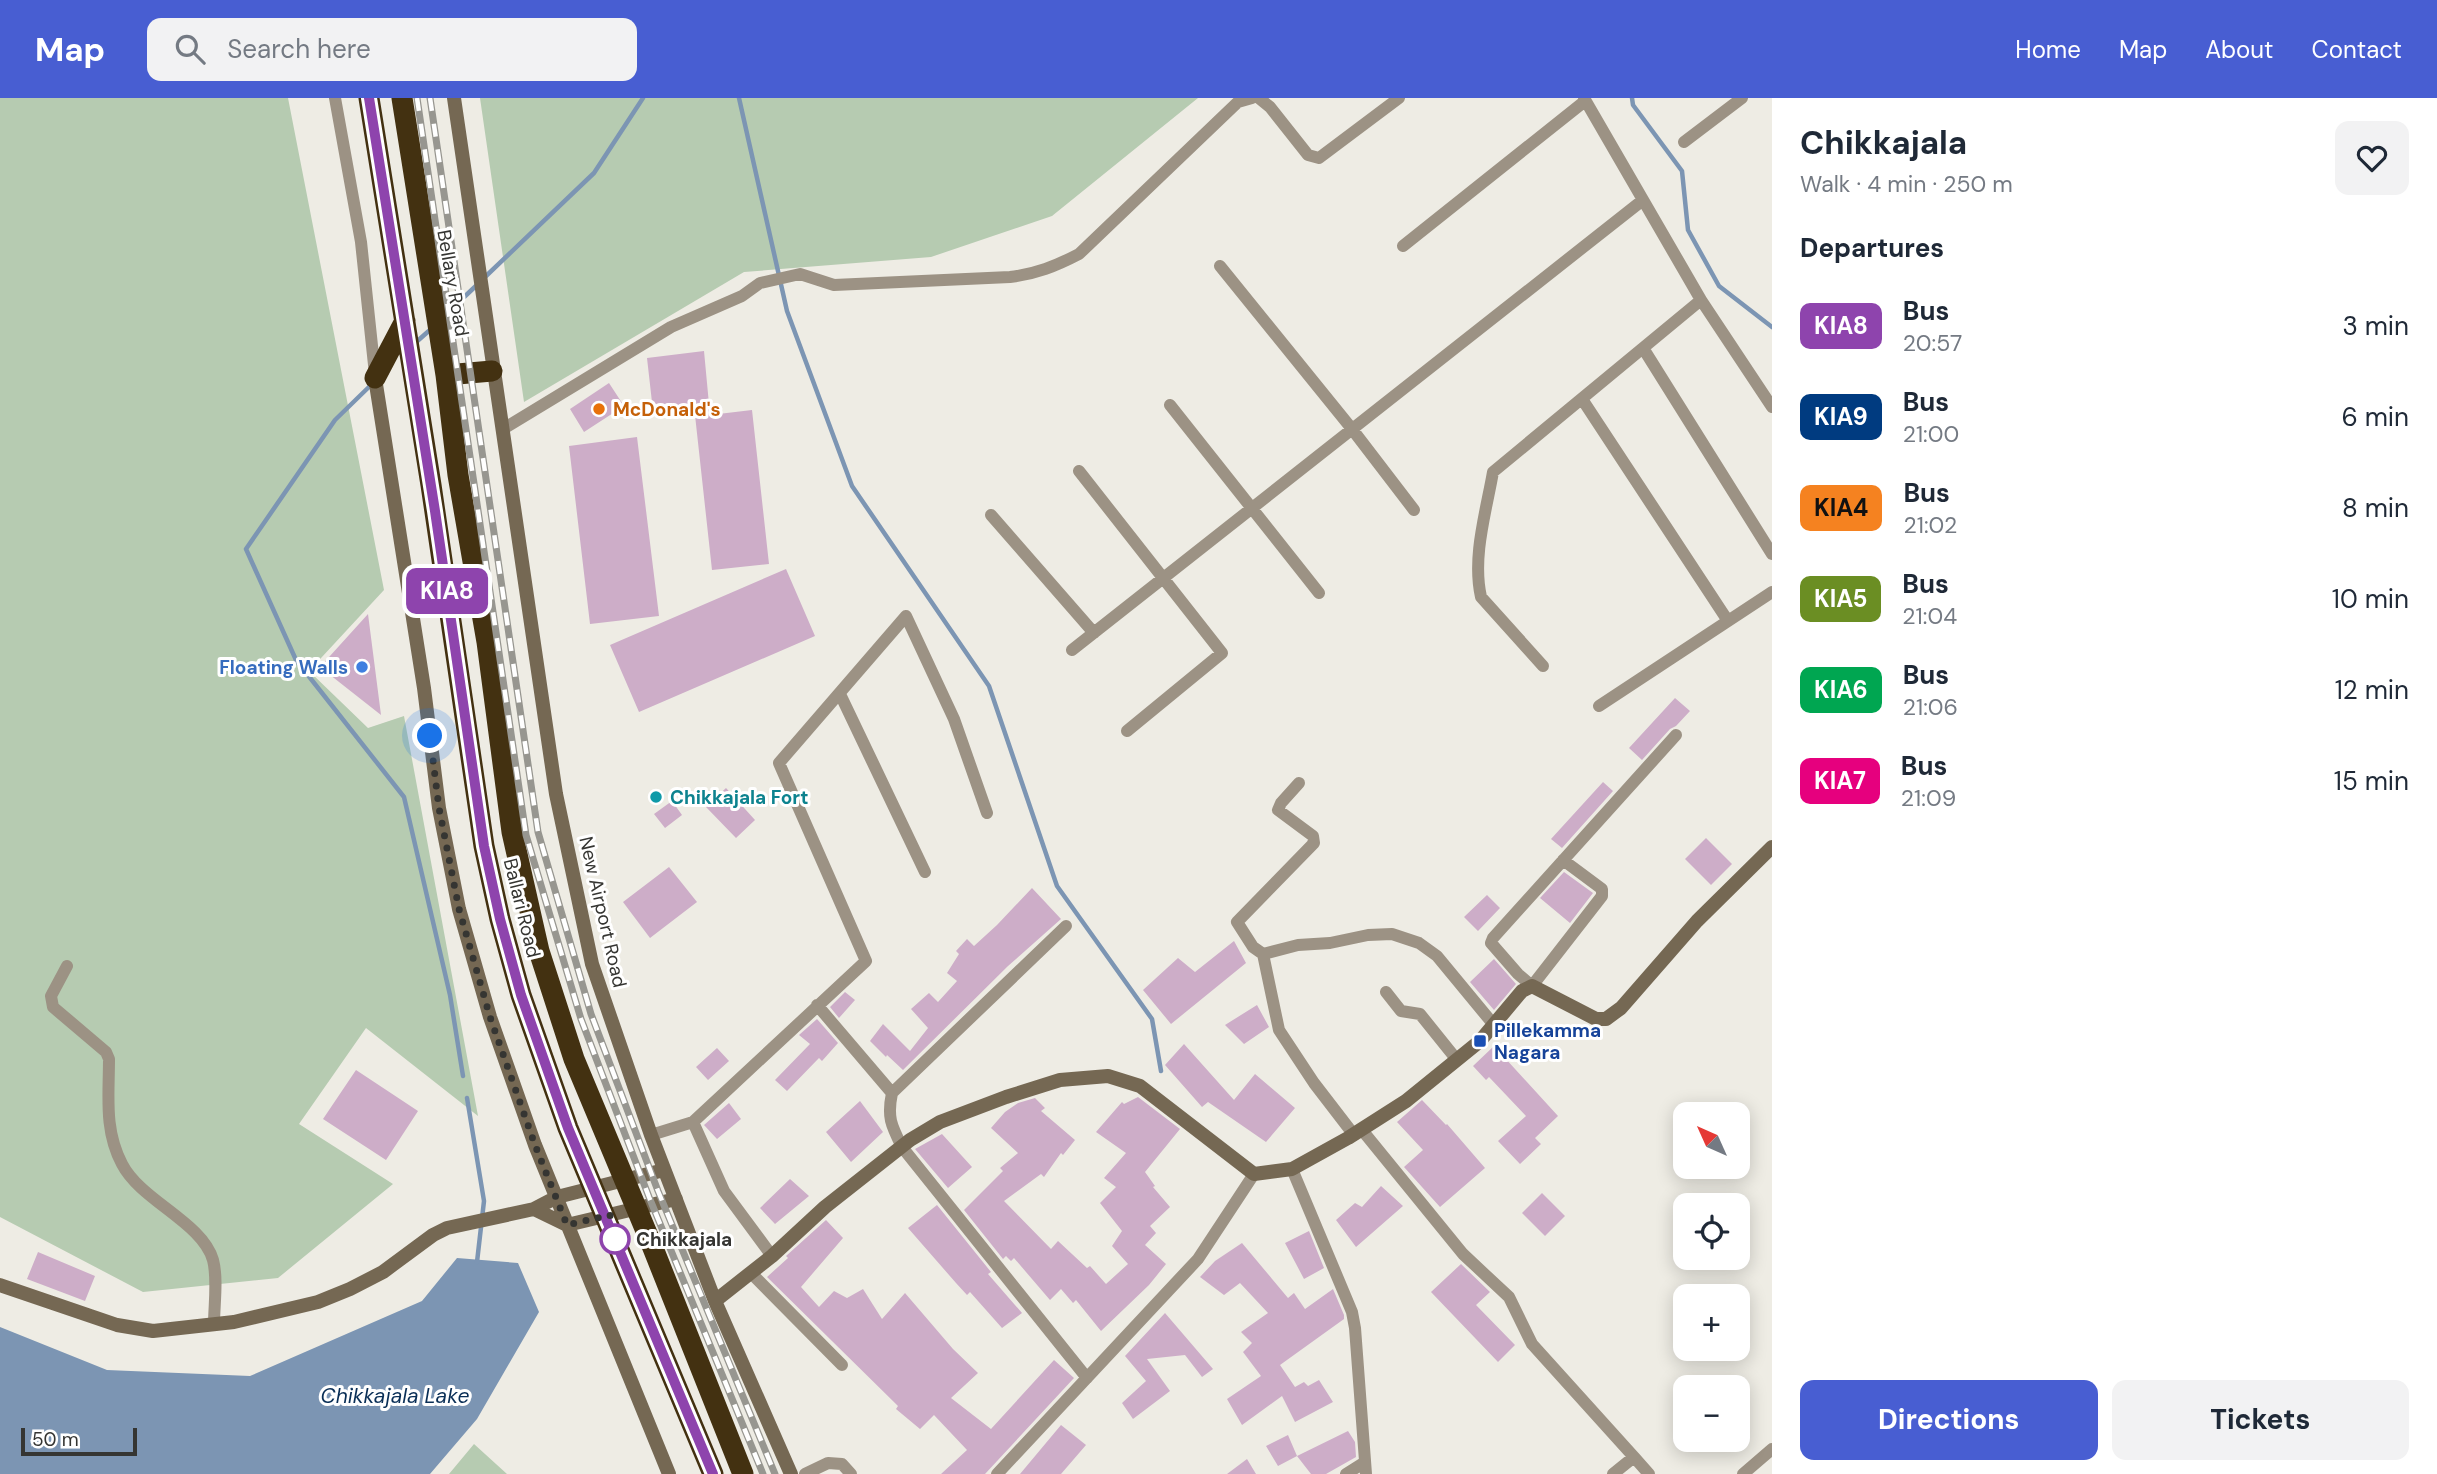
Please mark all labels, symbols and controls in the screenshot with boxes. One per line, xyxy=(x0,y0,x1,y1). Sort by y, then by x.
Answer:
search box xyxy=(147,18,637,81)
text: Map xyxy=(35,28,105,71)
icon: search xyxy=(171,30,209,68)
text: Search here xyxy=(227,32,371,66)
text: Home xyxy=(2015,34,2081,65)
text: Map xyxy=(2119,34,2167,65)
text: About xyxy=(2205,34,2274,65)
text: Contact xyxy=(2312,34,2402,65)
text: Chikkajala xyxy=(1800,121,1967,164)
button: heart xyxy=(2335,121,2409,195)
text: Walk · 4 min · 250 m xyxy=(1800,169,2013,199)
street label: Bellary Road xyxy=(431,228,475,338)
text: Departures xyxy=(1800,231,1944,265)
text: Bus xyxy=(1903,294,1949,328)
text: 3 min xyxy=(2342,309,2409,343)
text: KIA8 xyxy=(1814,310,1868,341)
text: 20:57 xyxy=(1903,328,1962,358)
text: Bus xyxy=(1903,385,1949,419)
place label: McDonald's xyxy=(613,397,721,422)
text: 6 min xyxy=(2341,400,2409,434)
marker: McDonald's xyxy=(591,401,607,417)
text: KIA9 xyxy=(1814,401,1868,432)
text: 21:00 xyxy=(1903,419,1959,449)
text: Bus xyxy=(1903,476,1950,510)
text: 8 min xyxy=(2342,491,2409,525)
text: KIA4 xyxy=(1814,492,1868,523)
text: 21:02 xyxy=(1903,510,1957,540)
text: Bus xyxy=(1902,567,1949,601)
line badge: KIA8 xyxy=(398,568,496,614)
text: KIA8 xyxy=(420,575,474,606)
text: 10 min xyxy=(2332,582,2409,616)
text: KIA5 xyxy=(1814,583,1867,614)
text: 21:04 xyxy=(1902,601,1957,631)
place label: Floating Walls xyxy=(219,655,348,680)
text: Bus xyxy=(1903,658,1949,692)
marker: Floating Walls xyxy=(354,659,370,675)
text: 12 min xyxy=(2335,673,2409,707)
text: KIA6 xyxy=(1814,674,1868,705)
text: 21:06 xyxy=(1903,692,1958,722)
your location xyxy=(412,718,447,753)
text: Bus xyxy=(1901,749,1947,783)
text: 15 min xyxy=(2334,764,2409,798)
text: KIA7 xyxy=(1814,765,1866,796)
text: 21:09 xyxy=(1901,783,1956,813)
place label: Chikkajala Fort xyxy=(670,785,808,810)
marker: Chikkajala Fort xyxy=(648,789,664,805)
street label: New Airport Road xyxy=(573,834,633,990)
street label: Ballari Road xyxy=(498,856,546,960)
place label: Pillekamma Nagara xyxy=(1494,1018,1601,1065)
marker: Pillekamma Nagara xyxy=(1472,1033,1488,1049)
north arrow xyxy=(1673,1102,1750,1180)
map controls xyxy=(1673,1102,1750,1452)
button: locate xyxy=(1673,1193,1750,1270)
marker: Chikkajala xyxy=(600,1224,630,1254)
place label: Chikkajala xyxy=(636,1227,732,1252)
button: + xyxy=(1673,1284,1750,1361)
button: − xyxy=(1673,1375,1750,1452)
button: Directions xyxy=(1800,1380,2098,1460)
button: Tickets xyxy=(2112,1380,2409,1460)
water label: Chikkajala Lake xyxy=(321,1382,469,1410)
scale bar xyxy=(21,1425,136,1457)
text: 50 m xyxy=(32,1427,79,1452)

